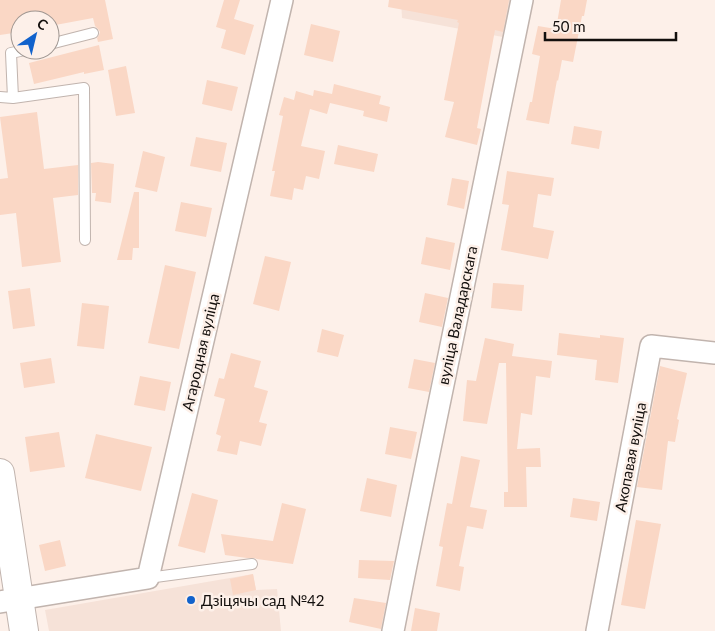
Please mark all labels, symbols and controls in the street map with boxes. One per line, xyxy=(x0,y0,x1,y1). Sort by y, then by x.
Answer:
north arrow xyxy=(10,10,60,60)
scale bar xyxy=(545,10,676,42)
text: С xyxy=(34,14,52,34)
text: 50 m xyxy=(552,17,586,35)
street label: вуліца Валадарскага xyxy=(434,244,480,386)
street label: Агародная вуліца xyxy=(178,292,222,412)
street label: Акопавая вуліца xyxy=(611,401,649,513)
place label: Дзіцячы сад №42 xyxy=(201,591,324,609)
marker: Дзіцячы сад №42 xyxy=(185,594,197,606)

